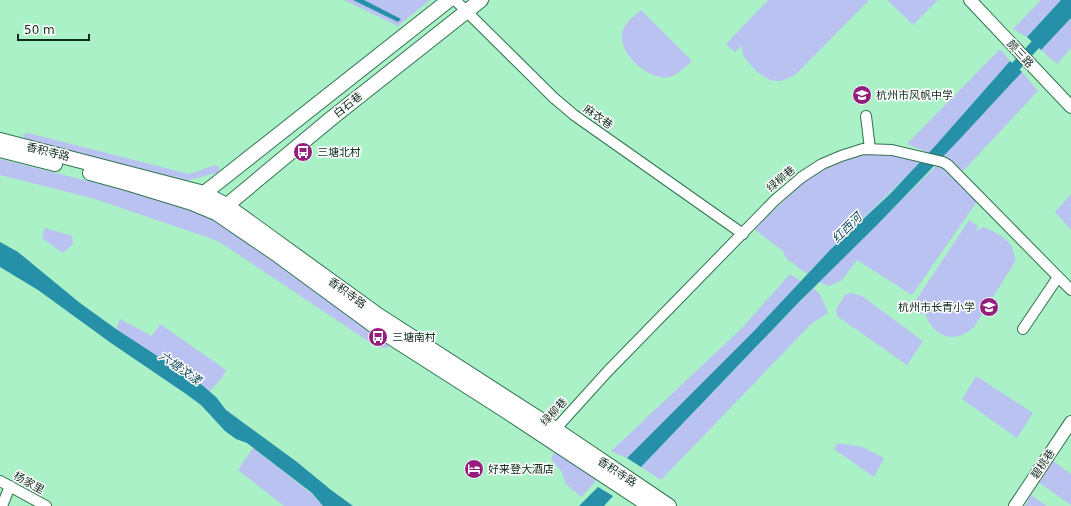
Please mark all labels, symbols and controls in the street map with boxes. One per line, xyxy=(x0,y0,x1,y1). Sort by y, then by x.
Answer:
scale bar xyxy=(18,16,89,42)
text: 50 m xyxy=(24,23,55,37)
street label: 颜三路 xyxy=(1004,37,1036,71)
school or university icon: 杭州市风帆中学 xyxy=(851,84,873,106)
place label: 杭州市风帆中学 xyxy=(876,89,953,102)
street label: 白石巷 xyxy=(331,90,365,120)
street label: 麻衣巷 xyxy=(581,102,615,132)
street label: 香积寺路 xyxy=(25,140,71,164)
bus stop icon: 三塘北村 xyxy=(292,141,314,163)
place label: 三塘北村 xyxy=(317,146,361,159)
street label: 绿柳巷 xyxy=(764,163,798,195)
water label: 红西河 xyxy=(829,209,866,246)
street label: 香积寺路 xyxy=(325,275,369,311)
school or university icon: 杭州市长青小学 xyxy=(978,296,1000,318)
place label: 杭州市长青小学 xyxy=(898,301,975,314)
bus stop icon: 三塘南村 xyxy=(367,326,389,348)
place label: 三塘南村 xyxy=(392,331,436,344)
water label: 六塘汶漾 xyxy=(156,348,205,389)
street label: 绿柳巷 xyxy=(538,395,570,429)
street label: 碧桃巷 xyxy=(1028,447,1058,481)
street label: 香积寺路 xyxy=(595,455,639,489)
hotel icon: 好来登大酒店 xyxy=(463,458,485,480)
place label: 好来登大酒店 xyxy=(488,463,554,476)
street label: 杨家里 xyxy=(11,469,47,497)

